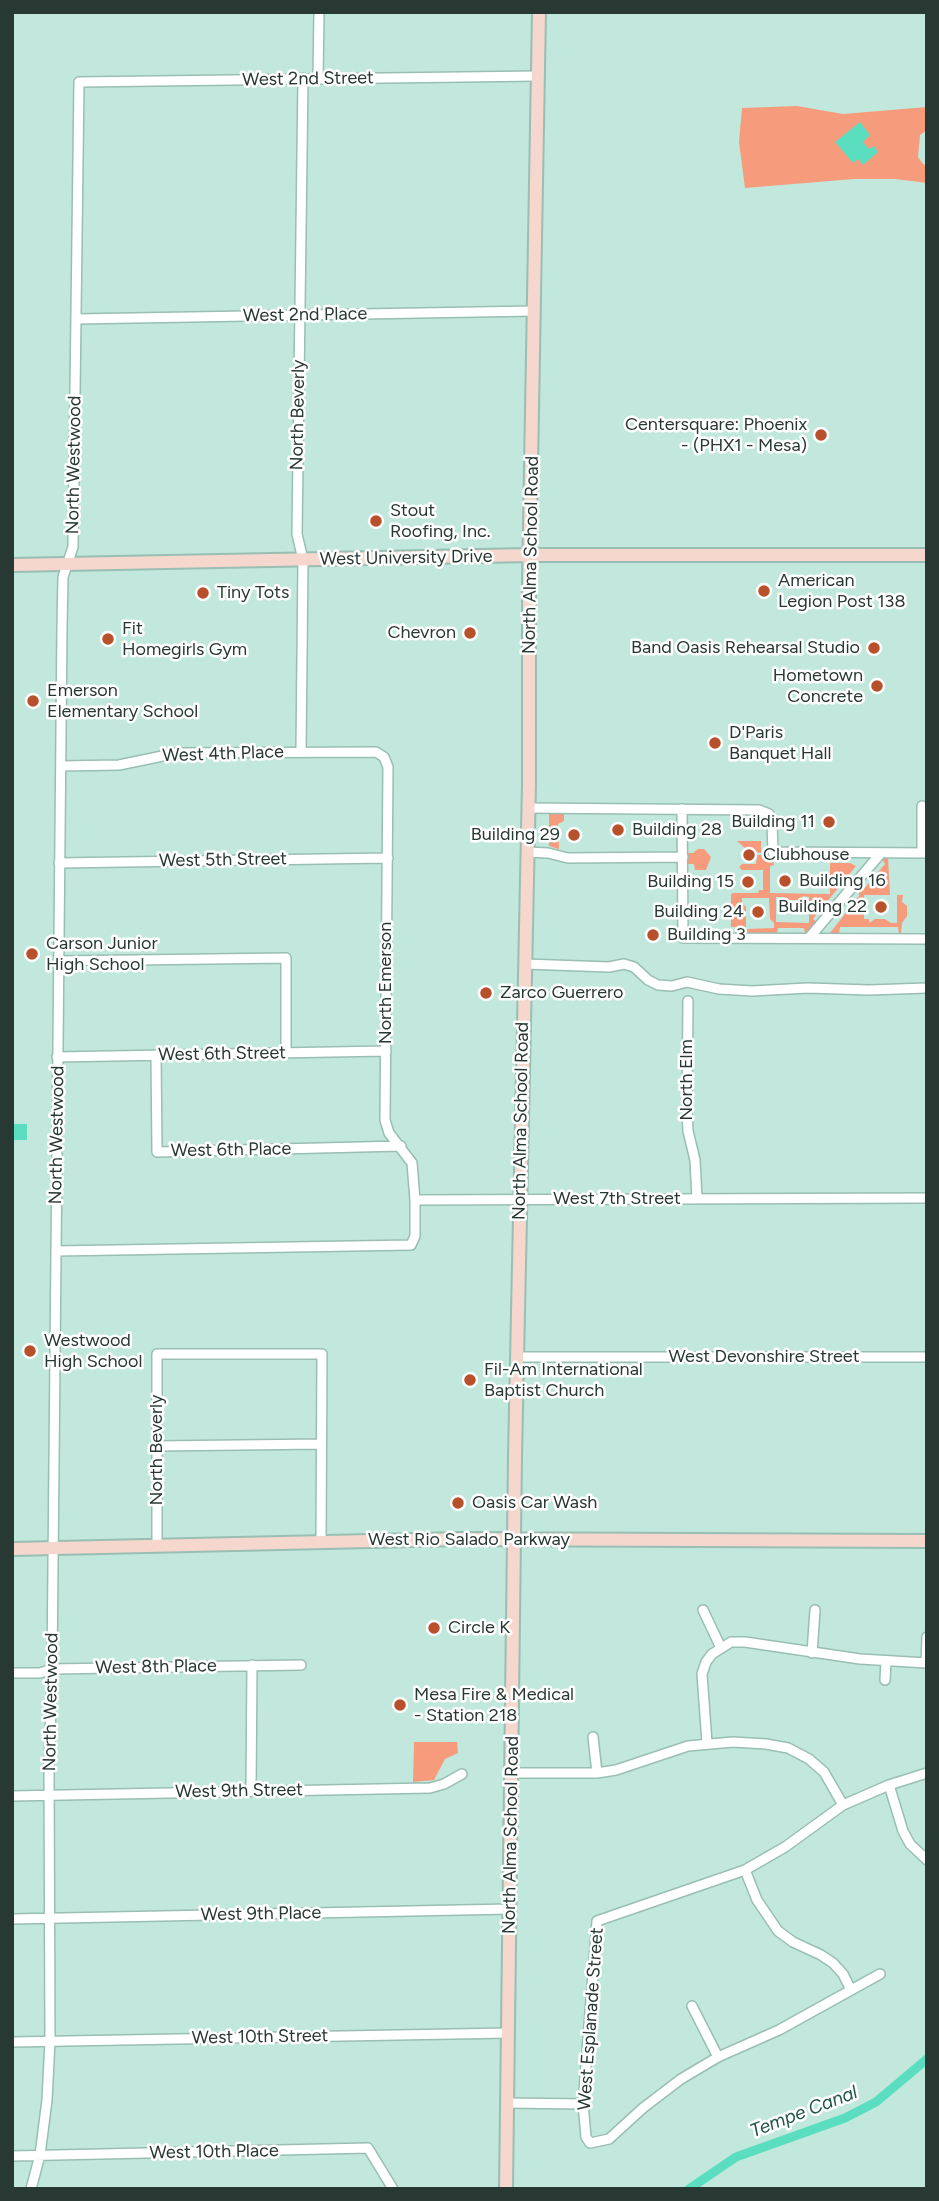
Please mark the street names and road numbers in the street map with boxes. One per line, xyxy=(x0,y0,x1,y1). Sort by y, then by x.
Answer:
street label: West 2nd Street xyxy=(242,67,374,91)
street label: West 2nd Place xyxy=(243,303,367,327)
street label: North Beverly xyxy=(286,359,310,471)
street label: North Westwood xyxy=(62,395,86,535)
street label: North Alma School Road xyxy=(518,456,544,654)
street label: West University Drive xyxy=(319,546,493,570)
street label: West 4th Place xyxy=(162,741,284,767)
street label: West 5th Street xyxy=(159,848,287,872)
street label: North Emerson xyxy=(375,922,397,1044)
street label: North Alma School Road xyxy=(508,1022,534,1220)
street label: North Elm xyxy=(676,1039,698,1121)
street label: West 6th Street xyxy=(158,1042,286,1066)
street label: North Westwood xyxy=(45,1065,69,1205)
street label: West 6th Place xyxy=(171,1138,291,1162)
street label: West 7th Street xyxy=(553,1188,681,1210)
street label: West Devonshire Street xyxy=(669,1346,859,1368)
street label: North Beverly xyxy=(146,1395,168,1505)
street label: West Rio Salado Parkway xyxy=(368,1529,570,1551)
street label: North Westwood xyxy=(39,1632,63,1772)
street label: West 8th Place xyxy=(95,1655,217,1679)
street label: North Alma School Road xyxy=(498,1736,524,1934)
street label: West 9th Street xyxy=(175,1779,303,1803)
street label: West 9th Place xyxy=(201,1902,321,1926)
street label: West Esplanade Street xyxy=(574,1927,608,2111)
street label: West 10th Street xyxy=(191,2025,329,2049)
street label: West 10th Place xyxy=(149,2140,279,2164)

